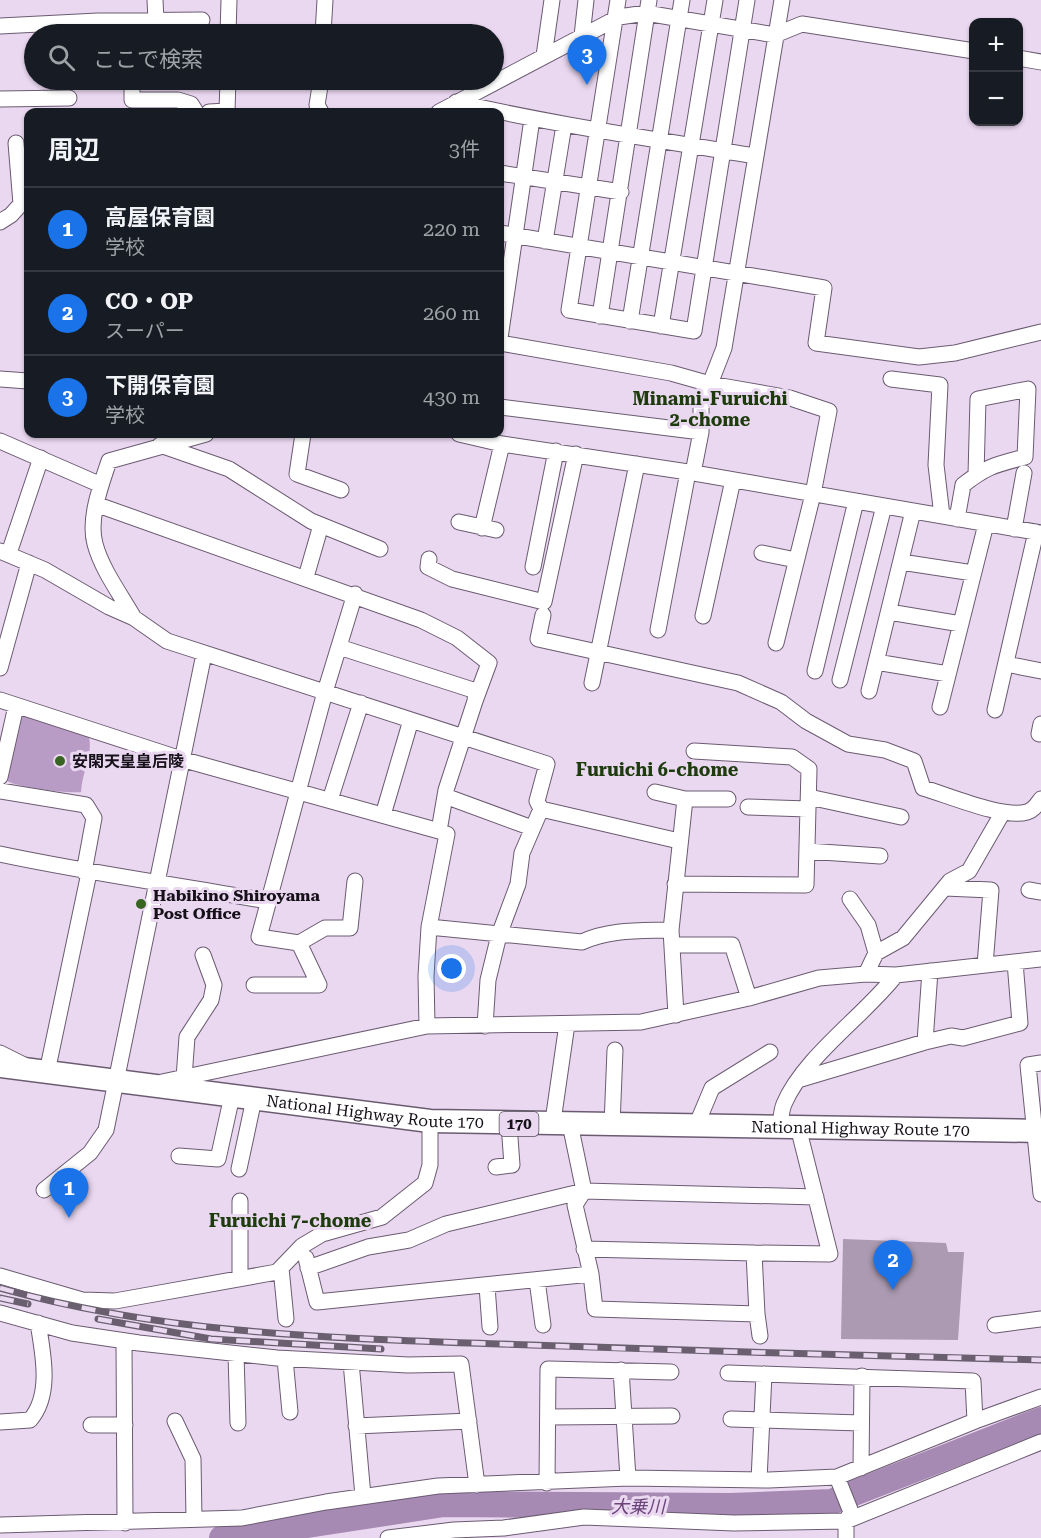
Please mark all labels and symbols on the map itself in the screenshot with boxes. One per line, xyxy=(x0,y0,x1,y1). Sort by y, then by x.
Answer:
pin: 3 xyxy=(568,36,606,85)
district label: Minami-Furuichi 2-chome xyxy=(632,388,788,430)
place label: 安閑天皇皇后陵 xyxy=(72,752,184,771)
marker: 安閑天皇皇后陵 xyxy=(53,754,67,768)
district label: Furuichi 6-chome xyxy=(576,759,739,780)
place label: Habikino Shiroyama Post Office xyxy=(153,886,320,923)
marker: Habikino Shiroyama Post Office xyxy=(134,897,148,911)
your location xyxy=(437,954,466,983)
street label: National Highway Route 170 xyxy=(265,1091,484,1131)
road number: 170 xyxy=(500,1112,538,1136)
street label: National Highway Route 170 xyxy=(751,1117,970,1139)
pin: 1 xyxy=(50,1168,88,1218)
district label: Furuichi 7-chome xyxy=(209,1210,372,1231)
pin: 2 xyxy=(874,1240,912,1290)
water label: 大乗川 xyxy=(611,1496,667,1517)

